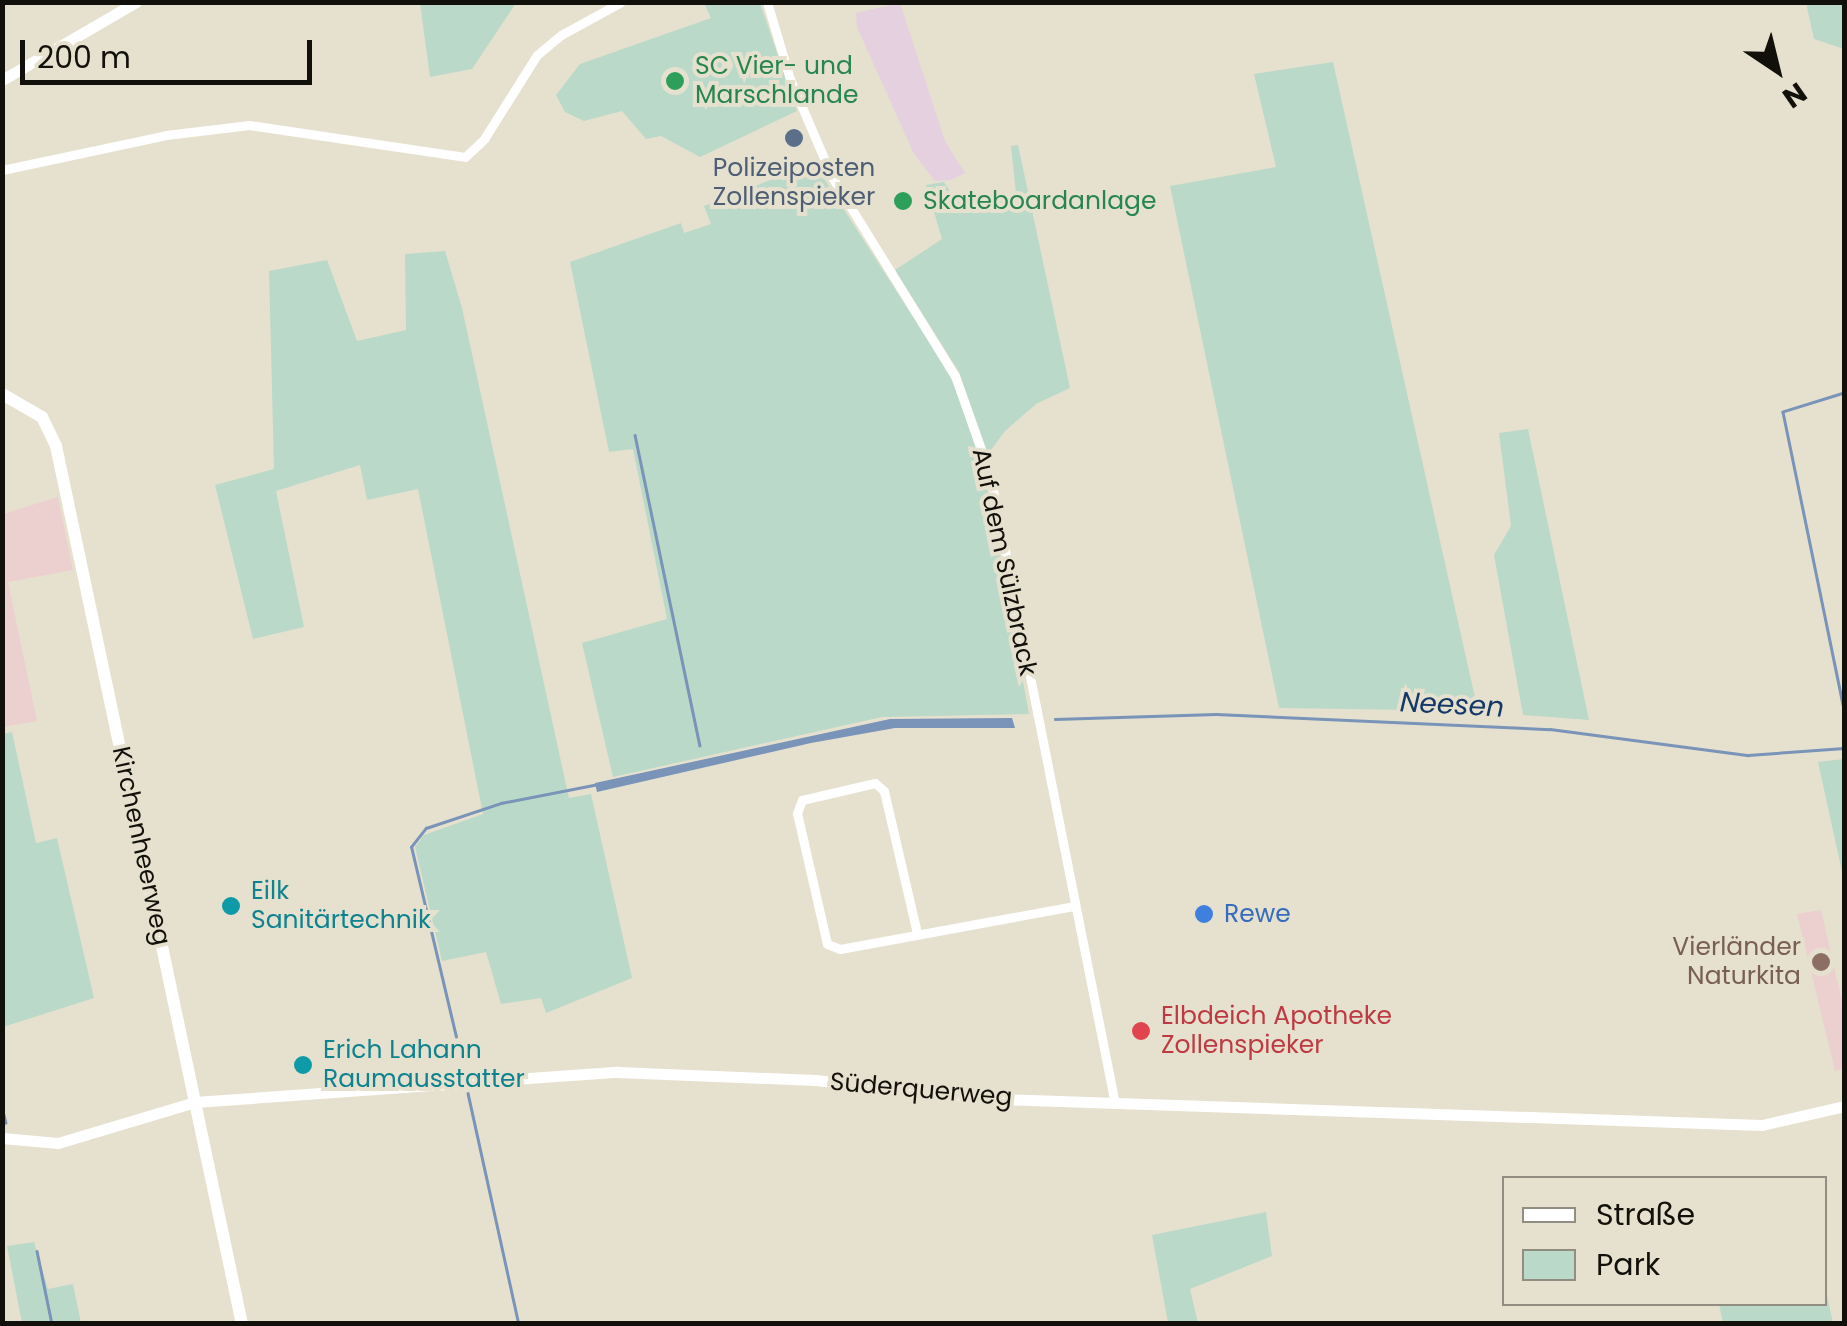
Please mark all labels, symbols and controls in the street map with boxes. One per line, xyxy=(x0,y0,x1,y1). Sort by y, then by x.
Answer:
scale bar xyxy=(25,20,318,82)
north arrow xyxy=(1727,20,1827,120)
text: 200 m xyxy=(37,36,131,79)
place label: SC Vier- und Marschlande xyxy=(695,52,858,111)
marker: SC Vier- und Marschlande xyxy=(664,70,686,92)
text: N xyxy=(1775,73,1814,117)
marker: Polizeiposten Zollenspieker xyxy=(783,127,805,149)
place label: Polizeiposten Zollenspieker xyxy=(713,154,875,213)
place label: Skateboardanlage xyxy=(923,186,1156,216)
marker: Skateboardanlage xyxy=(892,190,914,212)
street label: Auf dem Sülzbrack xyxy=(965,445,1043,679)
water label: Neesen xyxy=(1399,685,1505,725)
street label: Kirchenheerweg xyxy=(105,744,177,948)
place label: Eilk Sanitärtechnik xyxy=(251,877,431,936)
marker: Eilk Sanitärtechnik xyxy=(220,895,242,917)
place label: Rewe xyxy=(1224,899,1291,929)
marker: Rewe xyxy=(1193,903,1215,925)
place label: Vierländer Naturkita xyxy=(1672,933,1801,992)
marker: Vierländer Naturkita xyxy=(1810,951,1832,973)
place label: Elbdeich Apotheke Zollenspieker xyxy=(1161,1002,1392,1061)
marker: Elbdeich Apotheke Zollenspieker xyxy=(1130,1020,1152,1042)
place label: Erich Lahann Raumausstatter xyxy=(323,1036,525,1095)
marker: Erich Lahann Raumausstatter xyxy=(292,1054,314,1076)
street label: Süderquerweg xyxy=(829,1067,1013,1113)
legend xyxy=(1502,1176,1827,1306)
text: Straße xyxy=(1596,1193,1695,1236)
text: Park xyxy=(1596,1243,1660,1286)

